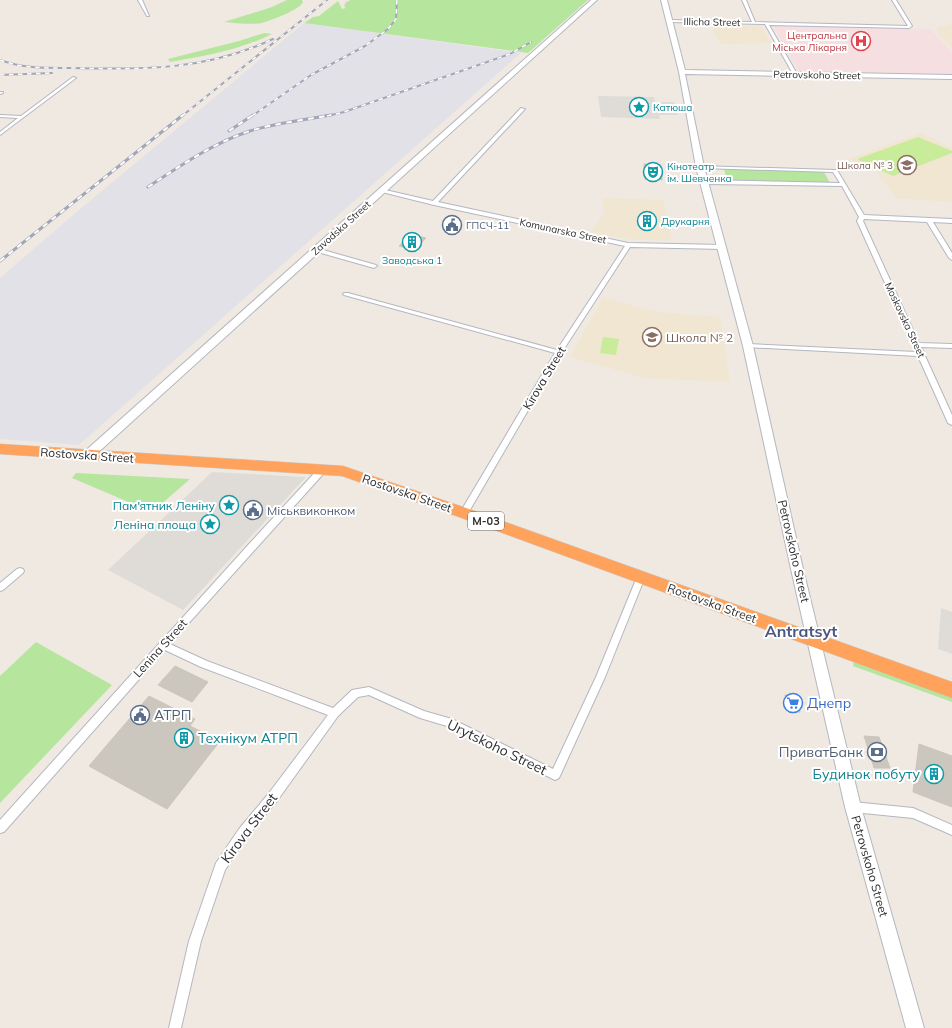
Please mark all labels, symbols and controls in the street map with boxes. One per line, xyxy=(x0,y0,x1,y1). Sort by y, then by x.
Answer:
street label: Illicha Street xyxy=(683,15,741,29)
place label: Центральна Міська Лікарня xyxy=(772,29,847,54)
hospital icon: Центральна Міська Лікарня xyxy=(850,30,872,52)
street label: Petrovskoho Street xyxy=(773,68,861,82)
place icon: Катюша xyxy=(628,96,650,118)
place label: Катюша xyxy=(653,101,692,114)
school or university icon: Школа № 3 xyxy=(896,154,918,176)
place label: Школа № 3 xyxy=(837,159,893,172)
place label: Кінотеатр ім. Шевченка xyxy=(667,160,732,185)
theatre icon: Кінотеатр ім. Шевченка xyxy=(642,161,664,183)
street label: Zavodska Street xyxy=(309,198,374,258)
building icon: Друкарня xyxy=(636,210,658,232)
public building icon: ГПСЧ-11 xyxy=(441,214,463,236)
street label: Komunarska Street xyxy=(518,215,608,247)
place label: Друкарня xyxy=(661,215,710,228)
place label: ГПСЧ-11 xyxy=(466,219,509,232)
building icon: Заводська 1 xyxy=(401,231,423,253)
place label: Заводська 1 xyxy=(382,254,442,267)
street label: Moskovska Street xyxy=(882,280,928,360)
school or university icon: Школа № 2 xyxy=(641,326,663,348)
place label: Школа № 2 xyxy=(666,330,733,345)
street label: Kirova Street xyxy=(519,344,569,412)
street label: Rostovska Street xyxy=(40,444,134,466)
street label: Rostovska Street xyxy=(360,471,454,515)
place icon: Пам'ятник Леніну xyxy=(218,494,240,516)
place label: Пам'ятник Леніну xyxy=(113,498,215,513)
street label: Petrovskoho Street xyxy=(775,498,813,604)
public building icon: Міськвиконком xyxy=(242,499,264,521)
place label: Міськвиконком xyxy=(267,503,355,518)
road number: М-03 xyxy=(468,512,504,530)
place icon: Леніна площа xyxy=(199,513,221,535)
place label: Леніна площа xyxy=(114,517,196,532)
street label: Rostovska Street xyxy=(665,580,759,626)
street label: Lenina Street xyxy=(130,616,190,680)
district label: Antratsyt xyxy=(765,621,837,641)
supermarket icon: Днепр xyxy=(782,692,804,714)
place label: Днепр xyxy=(807,694,851,712)
public building icon: АТРП xyxy=(129,704,151,726)
place label: АТРП xyxy=(154,706,191,724)
street label: Urytskoho Street xyxy=(444,715,550,779)
building icon: Технікум АТРП xyxy=(173,727,195,749)
place label: Технікум АТРП xyxy=(198,729,298,747)
bank icon: ПриватБанк xyxy=(866,741,888,763)
place label: ПриватБанк xyxy=(779,743,863,761)
building icon: Будинок побуту xyxy=(923,763,945,785)
place label: Будинок побуту xyxy=(812,765,920,783)
street label: Kirova Street xyxy=(217,789,281,867)
street label: Petrovskoho Street xyxy=(848,814,892,918)

